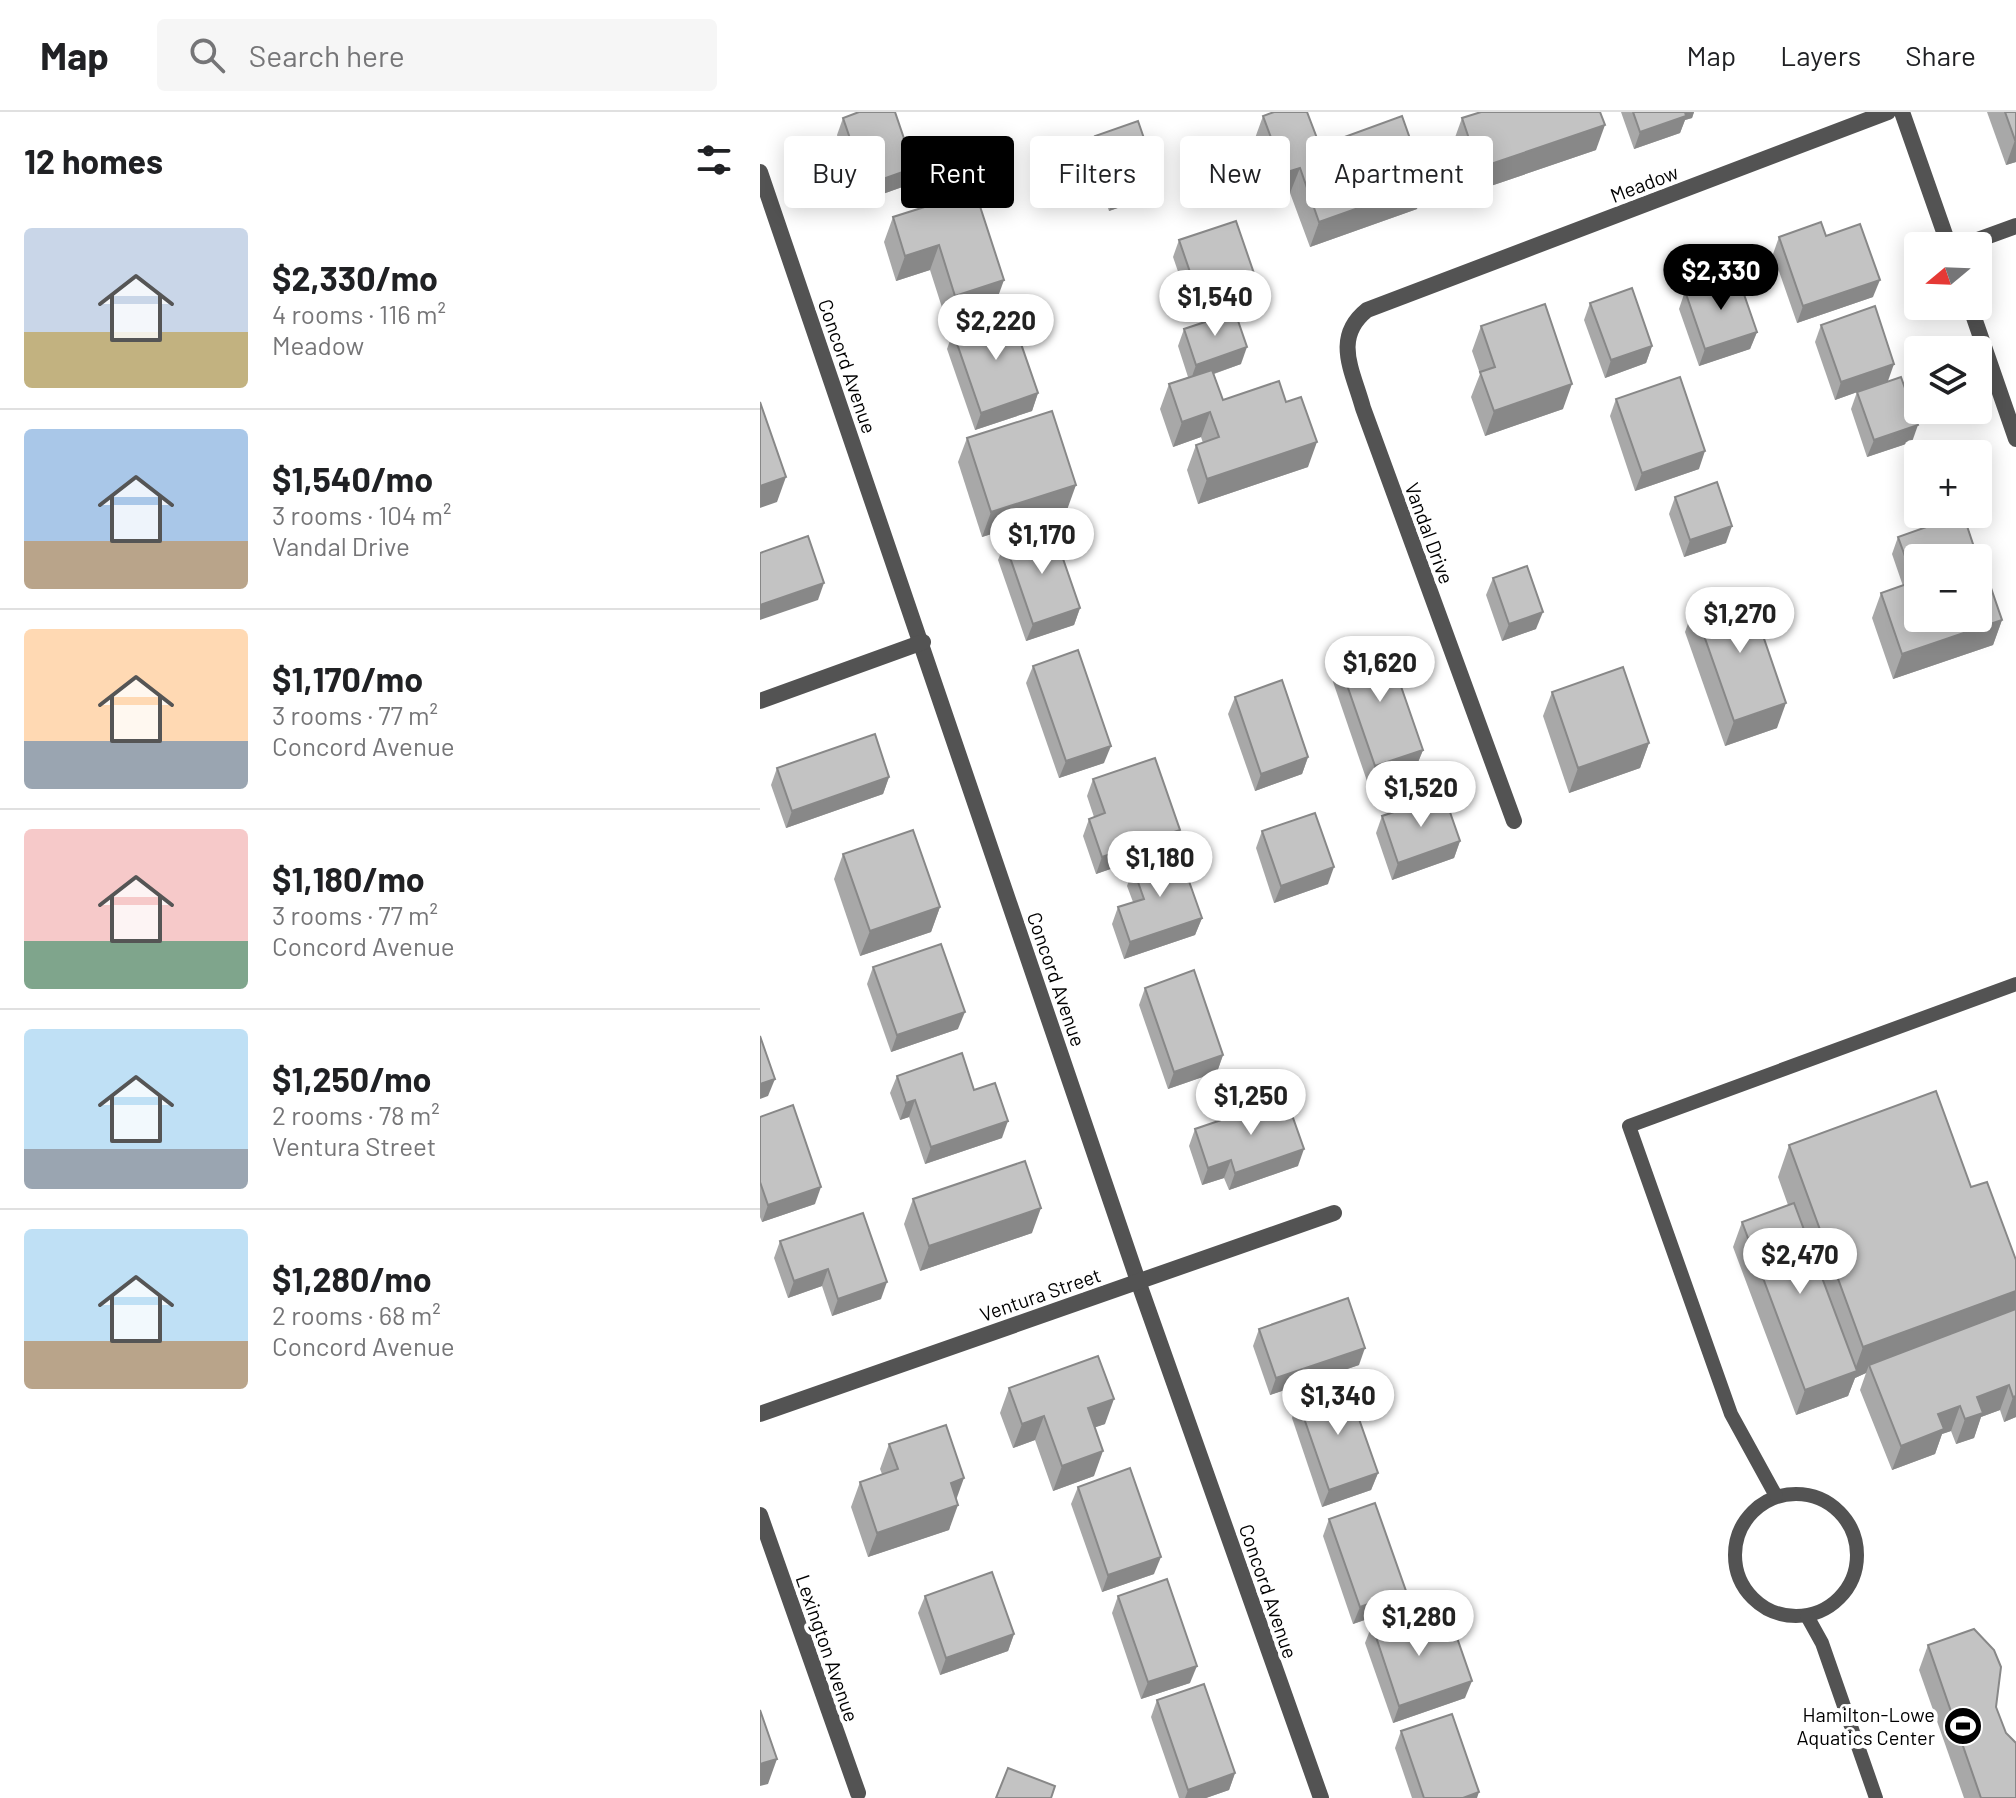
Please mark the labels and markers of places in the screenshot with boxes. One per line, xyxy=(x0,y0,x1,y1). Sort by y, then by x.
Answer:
pin: $2,330 xyxy=(1656,244,1786,312)
pin: $1,540 xyxy=(1150,270,1280,338)
pin: $2,220 xyxy=(931,294,1061,362)
pin: $1,170 xyxy=(977,508,1107,576)
pin: $1,270 xyxy=(1675,587,1805,655)
pin: $1,620 xyxy=(1315,636,1445,704)
pin: $1,520 xyxy=(1356,761,1486,829)
pin: $1,180 xyxy=(1095,831,1225,899)
pin: $1,250 xyxy=(1186,1069,1316,1137)
pin: $2,470 xyxy=(1735,1228,1865,1296)
pin: $1,340 xyxy=(1273,1369,1403,1437)
pin: $1,280 xyxy=(1354,1590,1484,1658)
place label: Hamilton-Lowe Aquatics Center xyxy=(1797,1702,1935,1749)
sports icon: Hamilton-Lowe Aquatics Center xyxy=(1942,1705,1984,1747)

